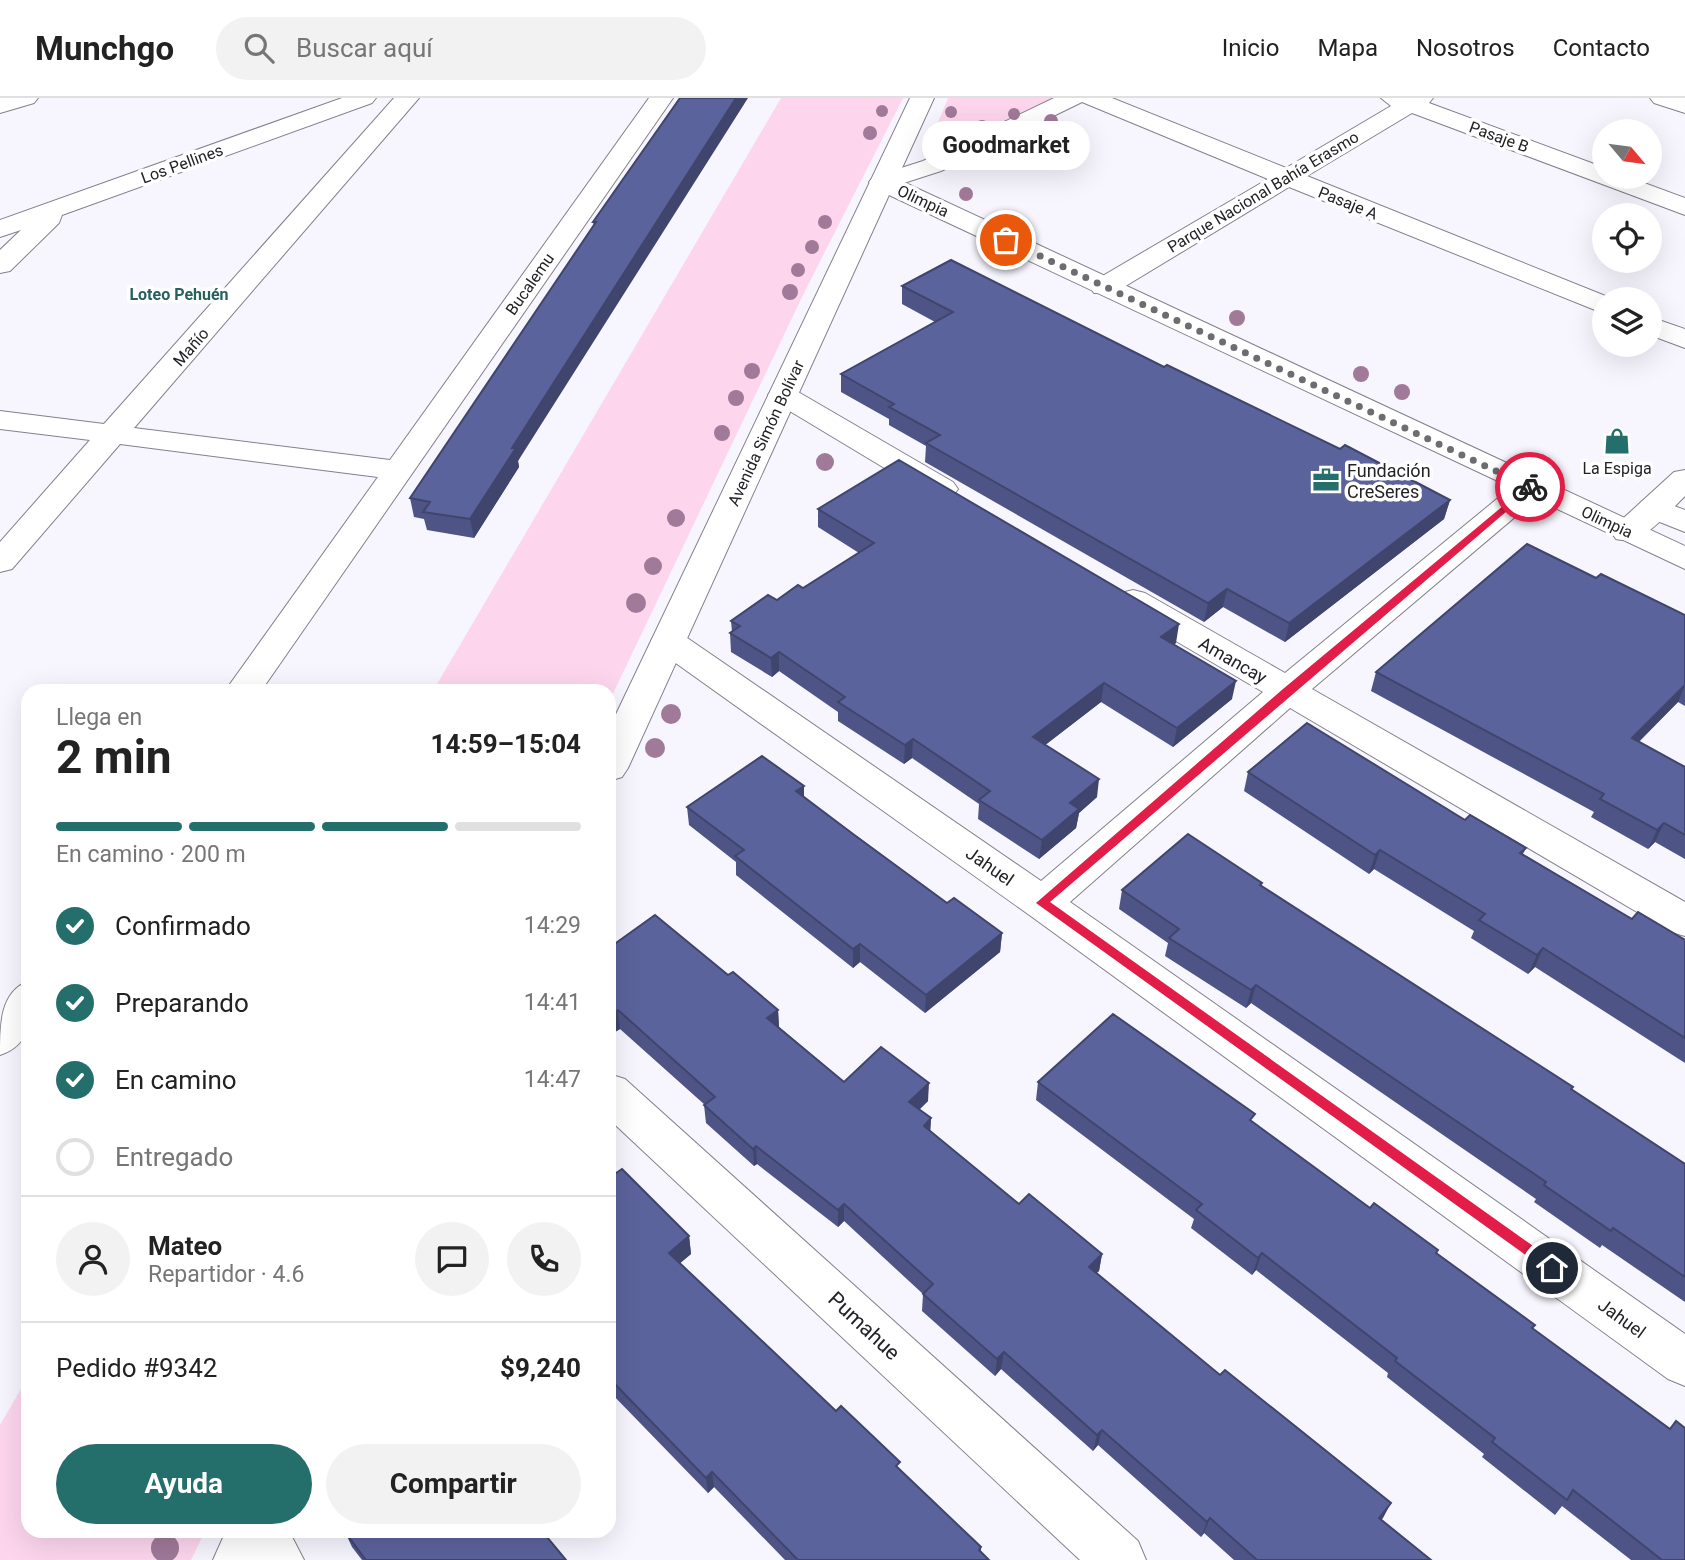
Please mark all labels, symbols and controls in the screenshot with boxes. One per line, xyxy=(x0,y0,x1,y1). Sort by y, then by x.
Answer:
search box xyxy=(216,17,706,80)
text: Munchgo xyxy=(35,29,174,68)
icon: search xyxy=(240,29,278,67)
text: Buscar aquí xyxy=(296,33,433,63)
text: Inicio xyxy=(1222,34,1279,62)
text: Mapa xyxy=(1317,34,1378,62)
text: Nosotros xyxy=(1416,34,1515,62)
text: Contacto xyxy=(1553,34,1650,62)
street label: Pasaje B xyxy=(1467,117,1531,157)
north arrow xyxy=(1592,119,1662,189)
map controls xyxy=(1592,119,1662,357)
callout: Goodmarket xyxy=(922,121,1090,170)
street label: Parque Nacional Bahía Erasmo xyxy=(1164,127,1362,257)
text: Goodmarket xyxy=(942,132,1070,159)
street label: Los Pellines xyxy=(138,140,226,188)
street label: Olimpia xyxy=(894,181,952,221)
street label: Pasaje A xyxy=(1316,183,1381,224)
button: locate xyxy=(1592,203,1662,273)
pin xyxy=(976,210,1036,270)
icon: bag xyxy=(987,221,1025,259)
street label: Bucalemu xyxy=(502,249,558,319)
district label: Loteo Pehuén xyxy=(129,285,229,304)
button: layers xyxy=(1592,287,1662,357)
street label: Mañío xyxy=(169,324,213,370)
street label: Avenida Simón Bolívar xyxy=(724,357,808,509)
shop icon: La Espiga xyxy=(1602,426,1632,456)
courier xyxy=(1495,452,1565,522)
place label: La Espiga xyxy=(1582,459,1652,478)
place label: Fundación CreSeres xyxy=(1347,460,1431,502)
office icon: Fundación CreSeres xyxy=(1311,465,1341,495)
icon: bike xyxy=(1511,468,1549,506)
street label: Olimpia xyxy=(1578,502,1636,542)
street label: Amancay xyxy=(1195,632,1271,688)
text: Llega en xyxy=(56,704,142,731)
text: 14:59–15:04 xyxy=(431,729,581,759)
text: 2 min xyxy=(56,730,172,784)
text: En camino · 200 m xyxy=(56,841,246,868)
street label: Jahuel xyxy=(962,842,1018,890)
icon: check xyxy=(56,907,94,945)
text: Confirmado xyxy=(115,911,251,941)
text: 14:29 xyxy=(524,912,581,939)
icon: check xyxy=(56,984,94,1022)
text: Preparando xyxy=(115,988,249,1018)
text: 14:41 xyxy=(524,989,581,1016)
icon: check xyxy=(56,1061,94,1099)
text: En camino xyxy=(115,1065,237,1095)
text: 14:47 xyxy=(524,1066,581,1093)
text: Entregado xyxy=(115,1142,233,1172)
button: person xyxy=(56,1222,130,1296)
button: chat xyxy=(415,1222,489,1296)
button: phone xyxy=(507,1222,581,1296)
text: Mateo xyxy=(148,1231,222,1261)
pin xyxy=(1522,1238,1582,1298)
icon: home xyxy=(1533,1249,1571,1287)
text: Repartidor · 4.6 xyxy=(148,1261,305,1288)
street label: Pumahue xyxy=(823,1287,905,1365)
street label: Jahuel xyxy=(1594,1294,1650,1342)
text: Pedido #9342 xyxy=(56,1353,217,1383)
text: $9,240 xyxy=(500,1353,581,1383)
button: Ayuda xyxy=(56,1444,312,1524)
button: Compartir xyxy=(326,1444,581,1524)

